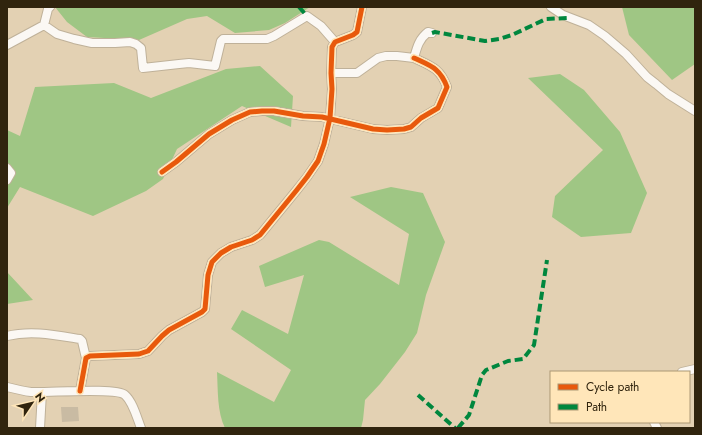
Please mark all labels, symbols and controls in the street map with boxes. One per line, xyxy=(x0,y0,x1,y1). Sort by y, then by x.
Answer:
legend xyxy=(550,371,690,423)
text: Cycle path xyxy=(586,378,639,396)
north arrow xyxy=(12,383,52,423)
text: N xyxy=(31,389,49,405)
text: Path xyxy=(586,398,607,416)

